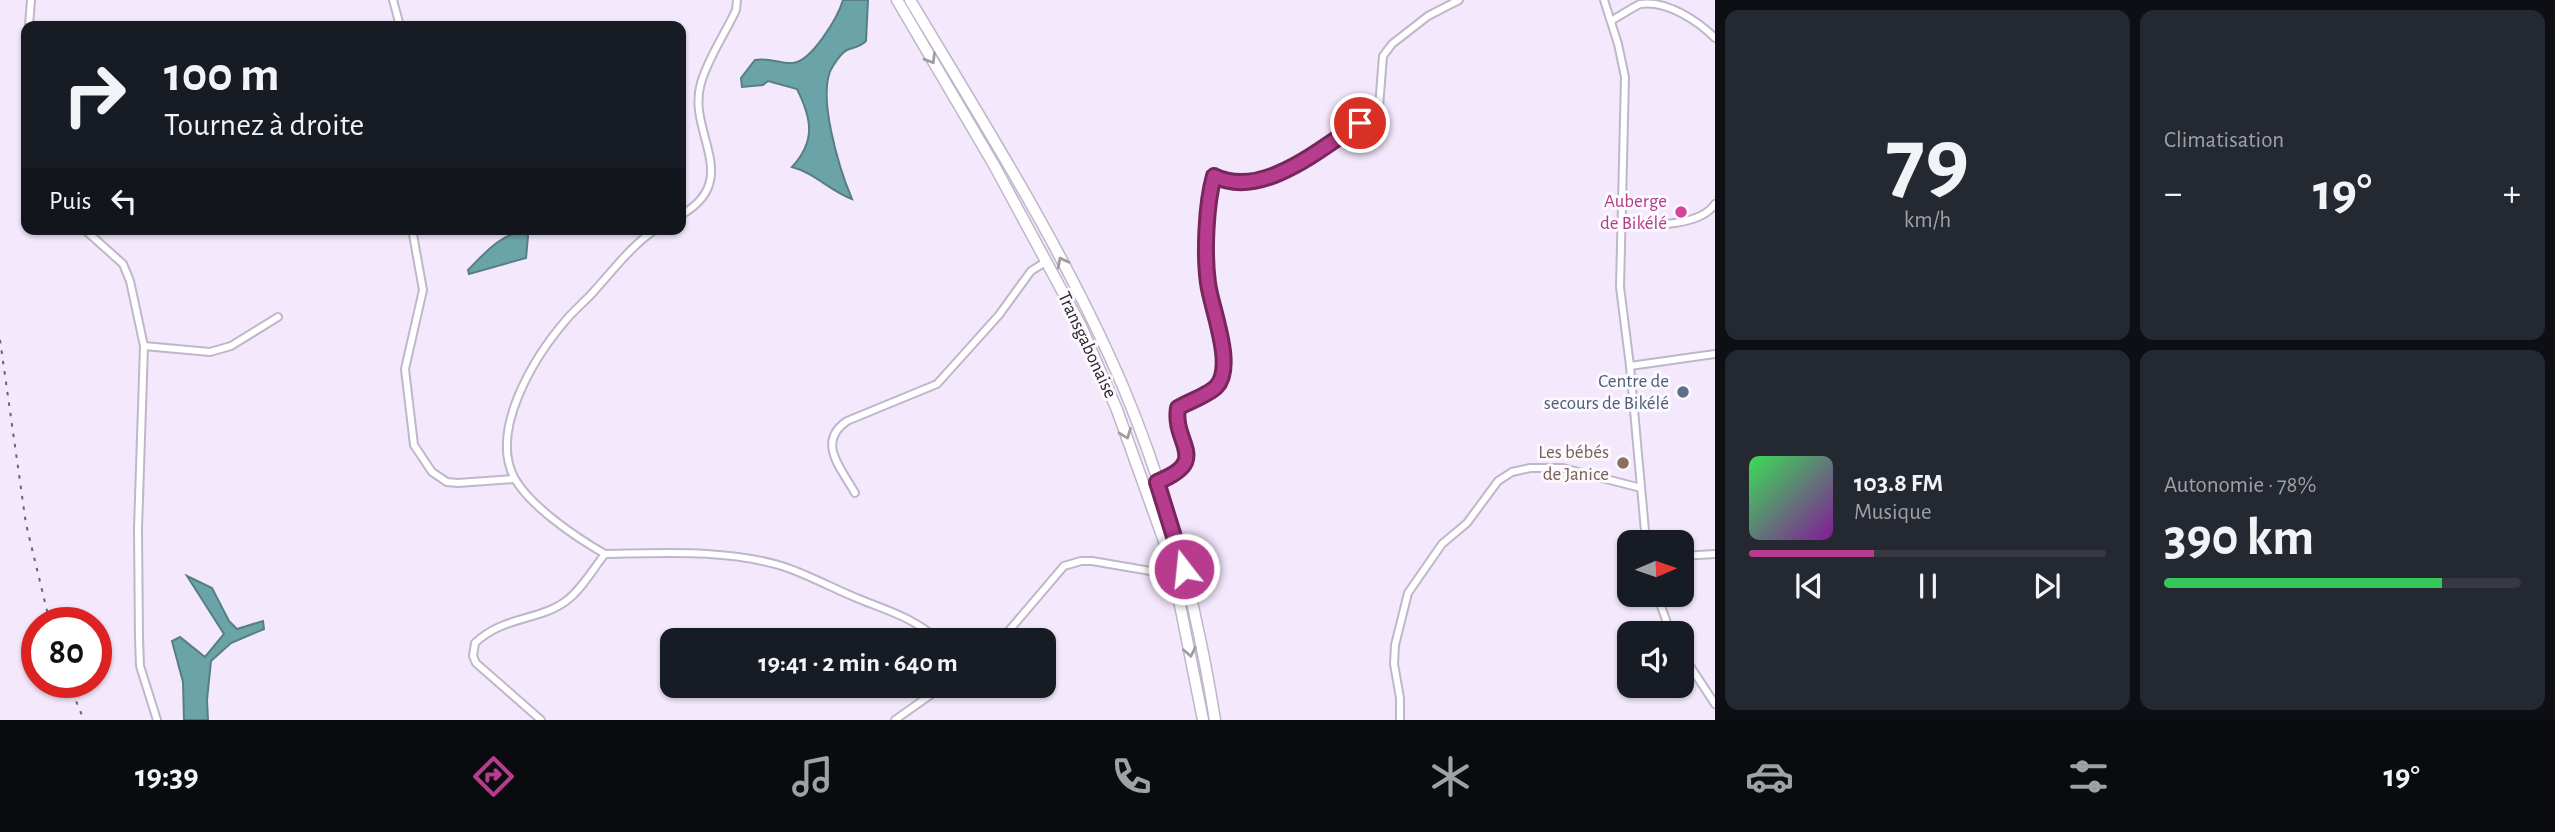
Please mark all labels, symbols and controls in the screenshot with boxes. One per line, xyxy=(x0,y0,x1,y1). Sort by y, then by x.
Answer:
icon: right xyxy=(49,49,140,140)
text: 100 m xyxy=(164,51,280,100)
one-way arrow xyxy=(923,51,936,64)
pin xyxy=(1330,93,1390,153)
icon: arrive xyxy=(1341,104,1379,142)
text: Tournez à droite xyxy=(164,109,364,141)
text: 79 xyxy=(1886,116,1969,207)
text: Climatisation xyxy=(2164,129,2284,152)
text: 19° xyxy=(2313,167,2372,219)
text: − xyxy=(2164,175,2182,213)
text: + xyxy=(2503,175,2521,213)
icon: left xyxy=(105,182,143,220)
text: Puis xyxy=(49,188,91,214)
place label: Auberge de Bikélé xyxy=(1600,192,1667,233)
marker: Auberge de Bikélé xyxy=(1673,204,1689,220)
text: km/h xyxy=(1904,209,1951,232)
one-way arrow xyxy=(1057,257,1071,270)
street label: Transgabonaise xyxy=(1054,289,1120,401)
place label: Centre de secours de Bikélé xyxy=(1544,372,1669,413)
marker: Centre de secours de Bikélé xyxy=(1675,384,1691,400)
one-way arrow xyxy=(1118,428,1132,440)
place label: Les bébés de Janice xyxy=(1538,443,1609,484)
marker: Les bébés de Janice xyxy=(1615,455,1631,471)
text: 103.8 FM xyxy=(1854,470,1943,496)
text: Autonomie · 78% xyxy=(2164,474,2316,497)
text: Musique xyxy=(1854,501,1932,524)
text: 390 km xyxy=(2164,512,2314,564)
north arrow xyxy=(1617,530,1694,607)
map controls xyxy=(1617,530,1694,698)
position arrow xyxy=(1147,532,1221,606)
icon: previous xyxy=(1790,567,1828,605)
icon: pause xyxy=(1909,567,1947,605)
icon: next xyxy=(2028,567,2066,605)
speed limit sign: 80 xyxy=(21,607,112,698)
button: sound xyxy=(1617,621,1694,698)
one-way arrow xyxy=(1182,646,1197,658)
text: 19:41 · 2 min · 640 m xyxy=(758,650,958,676)
icon: directions xyxy=(469,752,518,801)
icon: music xyxy=(788,752,837,801)
icon: phone xyxy=(1107,752,1156,801)
icon: climate xyxy=(1426,752,1475,801)
icon: car xyxy=(1745,752,1794,801)
icon: filters xyxy=(2064,752,2113,801)
text: 19:39 xyxy=(135,760,199,792)
text: 19° xyxy=(2384,760,2420,792)

